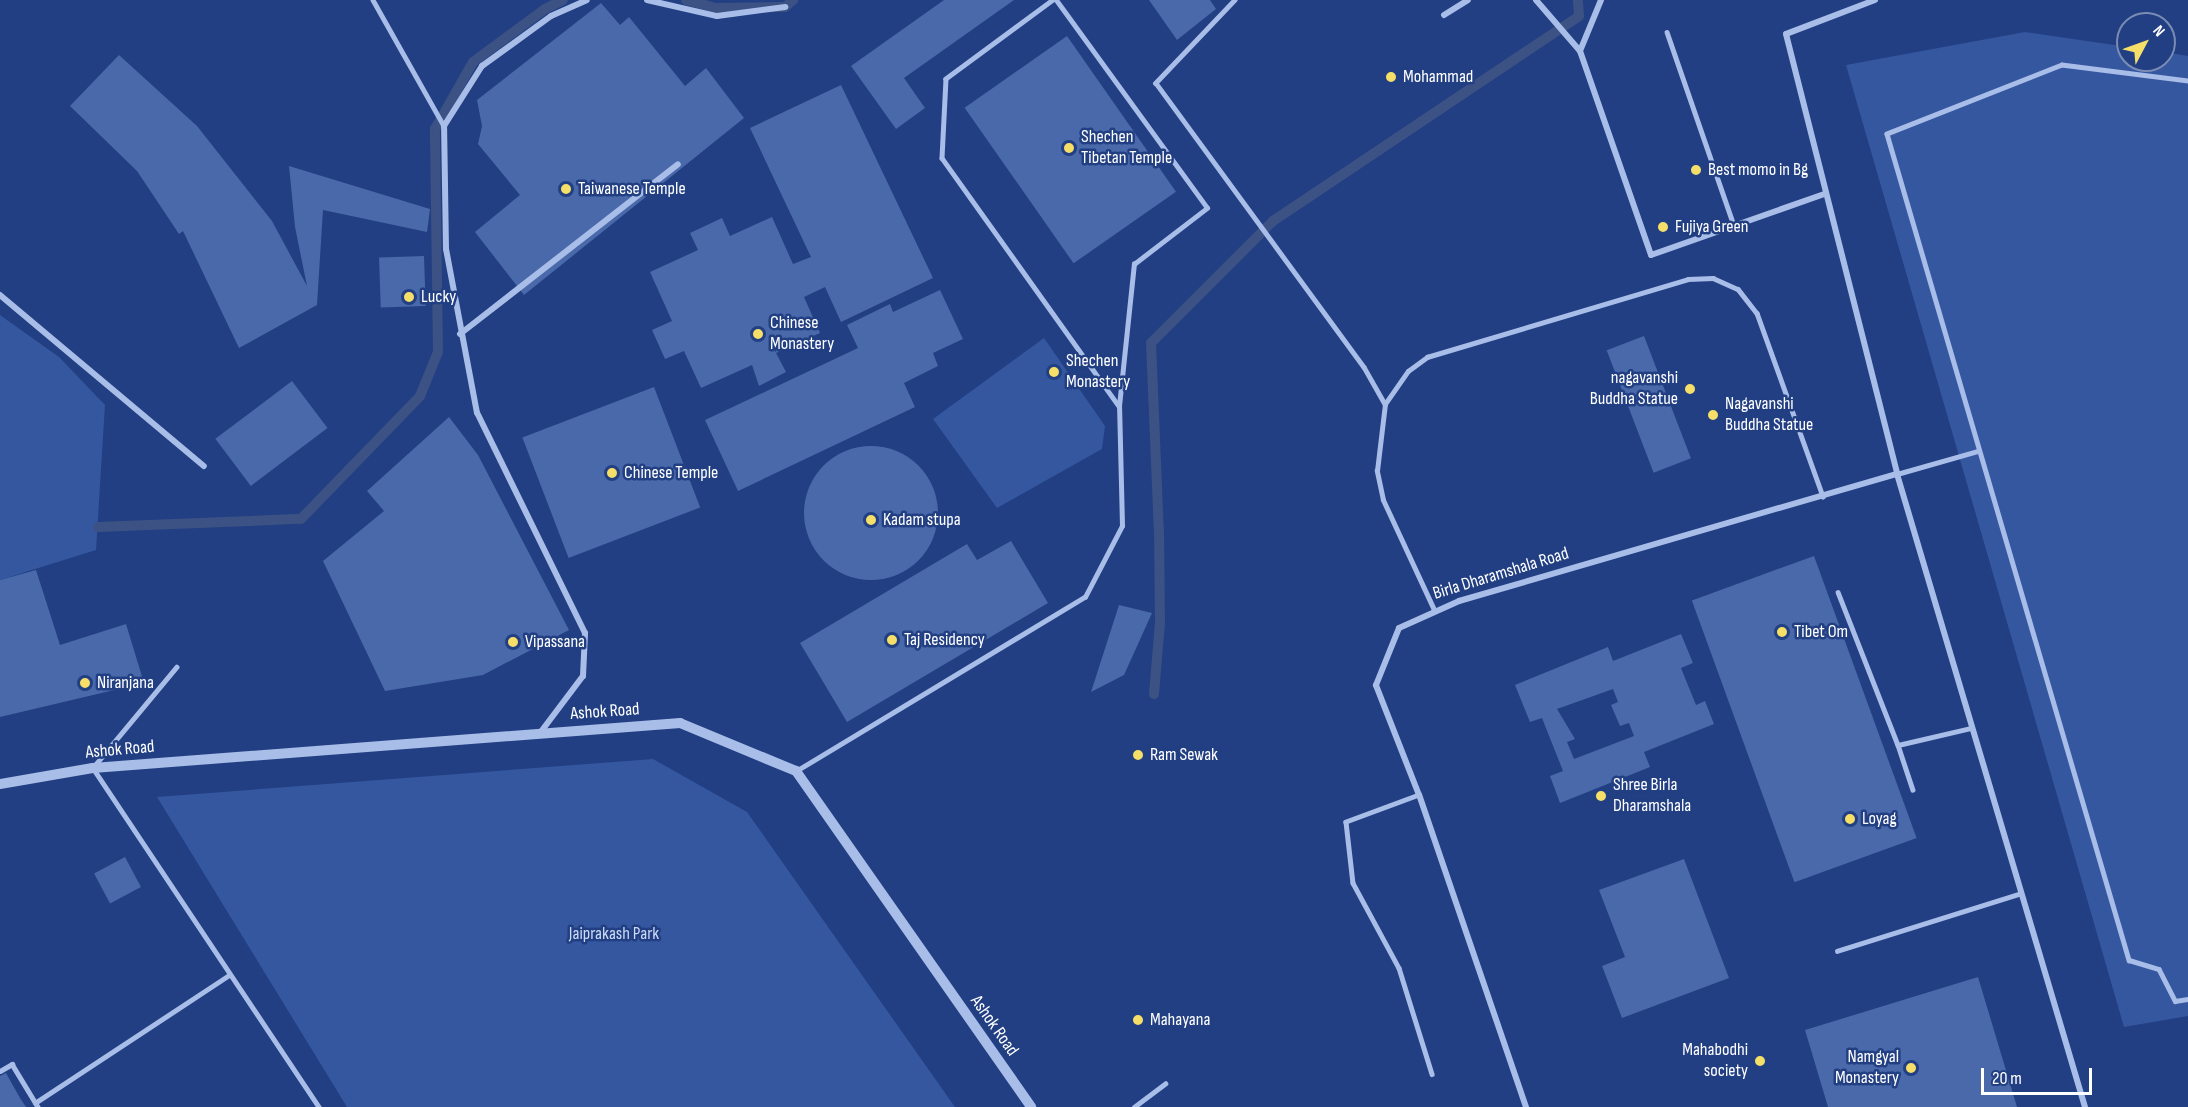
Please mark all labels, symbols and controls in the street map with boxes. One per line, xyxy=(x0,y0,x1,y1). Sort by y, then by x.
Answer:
north arrow xyxy=(2116,12,2176,72)
text: N xyxy=(2148,22,2168,41)
place label: Mohammad xyxy=(1403,66,1473,88)
marker: Mohammad xyxy=(1384,70,1398,84)
place label: Shechen Tibetan Temple xyxy=(1081,127,1172,170)
marker: Shechen Tibetan Temple xyxy=(1062,141,1076,155)
place label: Best momo in Bg xyxy=(1708,159,1808,181)
marker: Best momo in Bg xyxy=(1689,163,1703,177)
place label: Taiwanese Temple xyxy=(578,178,686,200)
marker: Taiwanese Temple xyxy=(559,182,573,196)
place label: Fujiya Green xyxy=(1675,216,1748,238)
marker: Fujiya Green xyxy=(1656,220,1670,234)
place label: Lucky xyxy=(421,286,456,308)
marker: Lucky xyxy=(402,290,416,304)
place label: Chinese Monastery xyxy=(770,313,834,356)
marker: Chinese Monastery xyxy=(751,327,765,341)
place label: Shechen Monastery xyxy=(1066,351,1130,394)
marker: Shechen Monastery xyxy=(1047,365,1061,379)
place label: nagavanshi Buddha Statue xyxy=(1590,368,1678,410)
marker: nagavanshi Buddha Statue xyxy=(1683,382,1697,396)
place label: Nagavanshi Buddha Statue xyxy=(1725,394,1813,436)
marker: Nagavanshi Buddha Statue xyxy=(1706,408,1720,422)
place label: Chinese Temple xyxy=(624,462,718,484)
marker: Chinese Temple xyxy=(605,466,619,480)
place label: Kadam stupa xyxy=(883,509,961,531)
marker: Kadam stupa xyxy=(864,513,878,527)
street label: Birla Dharamshala Road xyxy=(1431,543,1571,605)
place label: Tibet Om xyxy=(1794,621,1848,643)
marker: Tibet Om xyxy=(1775,625,1789,639)
place label: Taj Residency xyxy=(904,629,985,651)
place label: Vipassana xyxy=(525,631,585,653)
marker: Taj Residency xyxy=(885,633,899,647)
marker: Vipassana xyxy=(506,635,520,649)
place label: Niranjana xyxy=(97,672,154,694)
marker: Niranjana xyxy=(78,676,92,690)
street label: Ashok Road xyxy=(570,699,640,725)
street label: Ashok Road xyxy=(85,736,155,764)
place label: Ram Sewak xyxy=(1150,744,1218,766)
marker: Ram Sewak xyxy=(1131,748,1145,762)
place label: Shree Birla Dharamshala xyxy=(1613,775,1691,818)
marker: Shree Birla Dharamshala xyxy=(1594,789,1608,803)
place label: Loyag xyxy=(1862,808,1897,830)
marker: Loyag xyxy=(1843,812,1857,826)
park label: Jaiprakash Park xyxy=(569,923,659,945)
street label: Ashok Road xyxy=(965,991,1023,1061)
place label: Mahayana xyxy=(1150,1009,1210,1031)
marker: Mahayana xyxy=(1131,1013,1145,1027)
place label: Mahabodhi society xyxy=(1682,1040,1748,1082)
place label: Namgyal Monastery xyxy=(1835,1047,1899,1090)
marker: Mahabodhi society xyxy=(1753,1054,1767,1068)
scale bar xyxy=(1984,1056,2095,1094)
marker: Namgyal Monastery xyxy=(1904,1061,1918,1075)
text: 20 m xyxy=(1992,1068,2022,1089)

